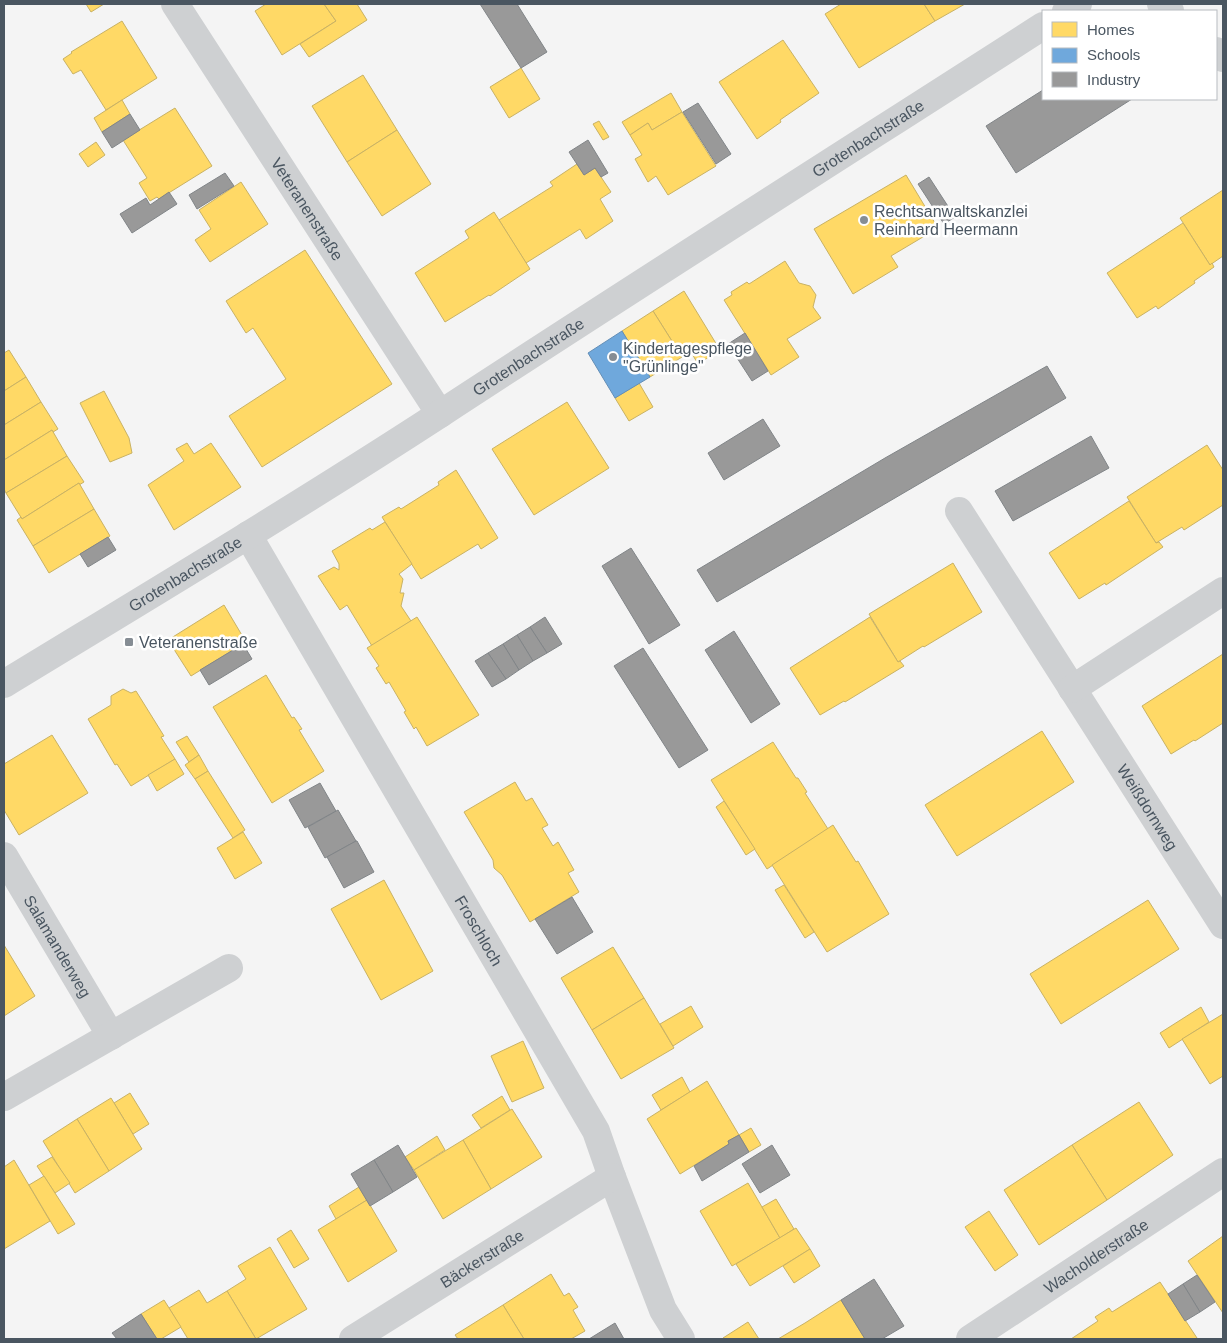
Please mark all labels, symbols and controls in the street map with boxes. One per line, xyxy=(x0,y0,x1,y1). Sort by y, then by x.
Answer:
legend xyxy=(1042,10,1217,100)
text: Homes xyxy=(1087,21,1135,38)
text: Schools xyxy=(1087,46,1140,63)
text: Industry xyxy=(1087,71,1141,88)
street label: Grotenbachstraße xyxy=(809,97,927,180)
street label: Veteranenstraße xyxy=(268,155,346,264)
place label: Rechtsanwaltskanzlei Reinhard Heermann xyxy=(874,203,1028,238)
marker: Rechtsanwaltskanzlei Reinhard Heermann xyxy=(858,214,870,226)
street label: Grotenbachstraße xyxy=(470,315,587,399)
place label: Kindertagespflege "Grünlinge" xyxy=(623,340,752,375)
marker: Kindertagespflege "Grünlinge" xyxy=(607,351,619,363)
street label: Grotenbachstraße xyxy=(126,533,245,615)
place label: Veteranenstraße xyxy=(139,634,257,651)
marker: Veteranenstraße xyxy=(123,636,135,648)
street label: Weißdornweg xyxy=(1114,761,1181,853)
street label: Salamanderweg xyxy=(20,892,94,1001)
street label: Froschloch xyxy=(451,893,506,969)
street label: Wacholderstraße xyxy=(1041,1216,1152,1297)
street label: Bäckerstraße xyxy=(437,1226,527,1291)

